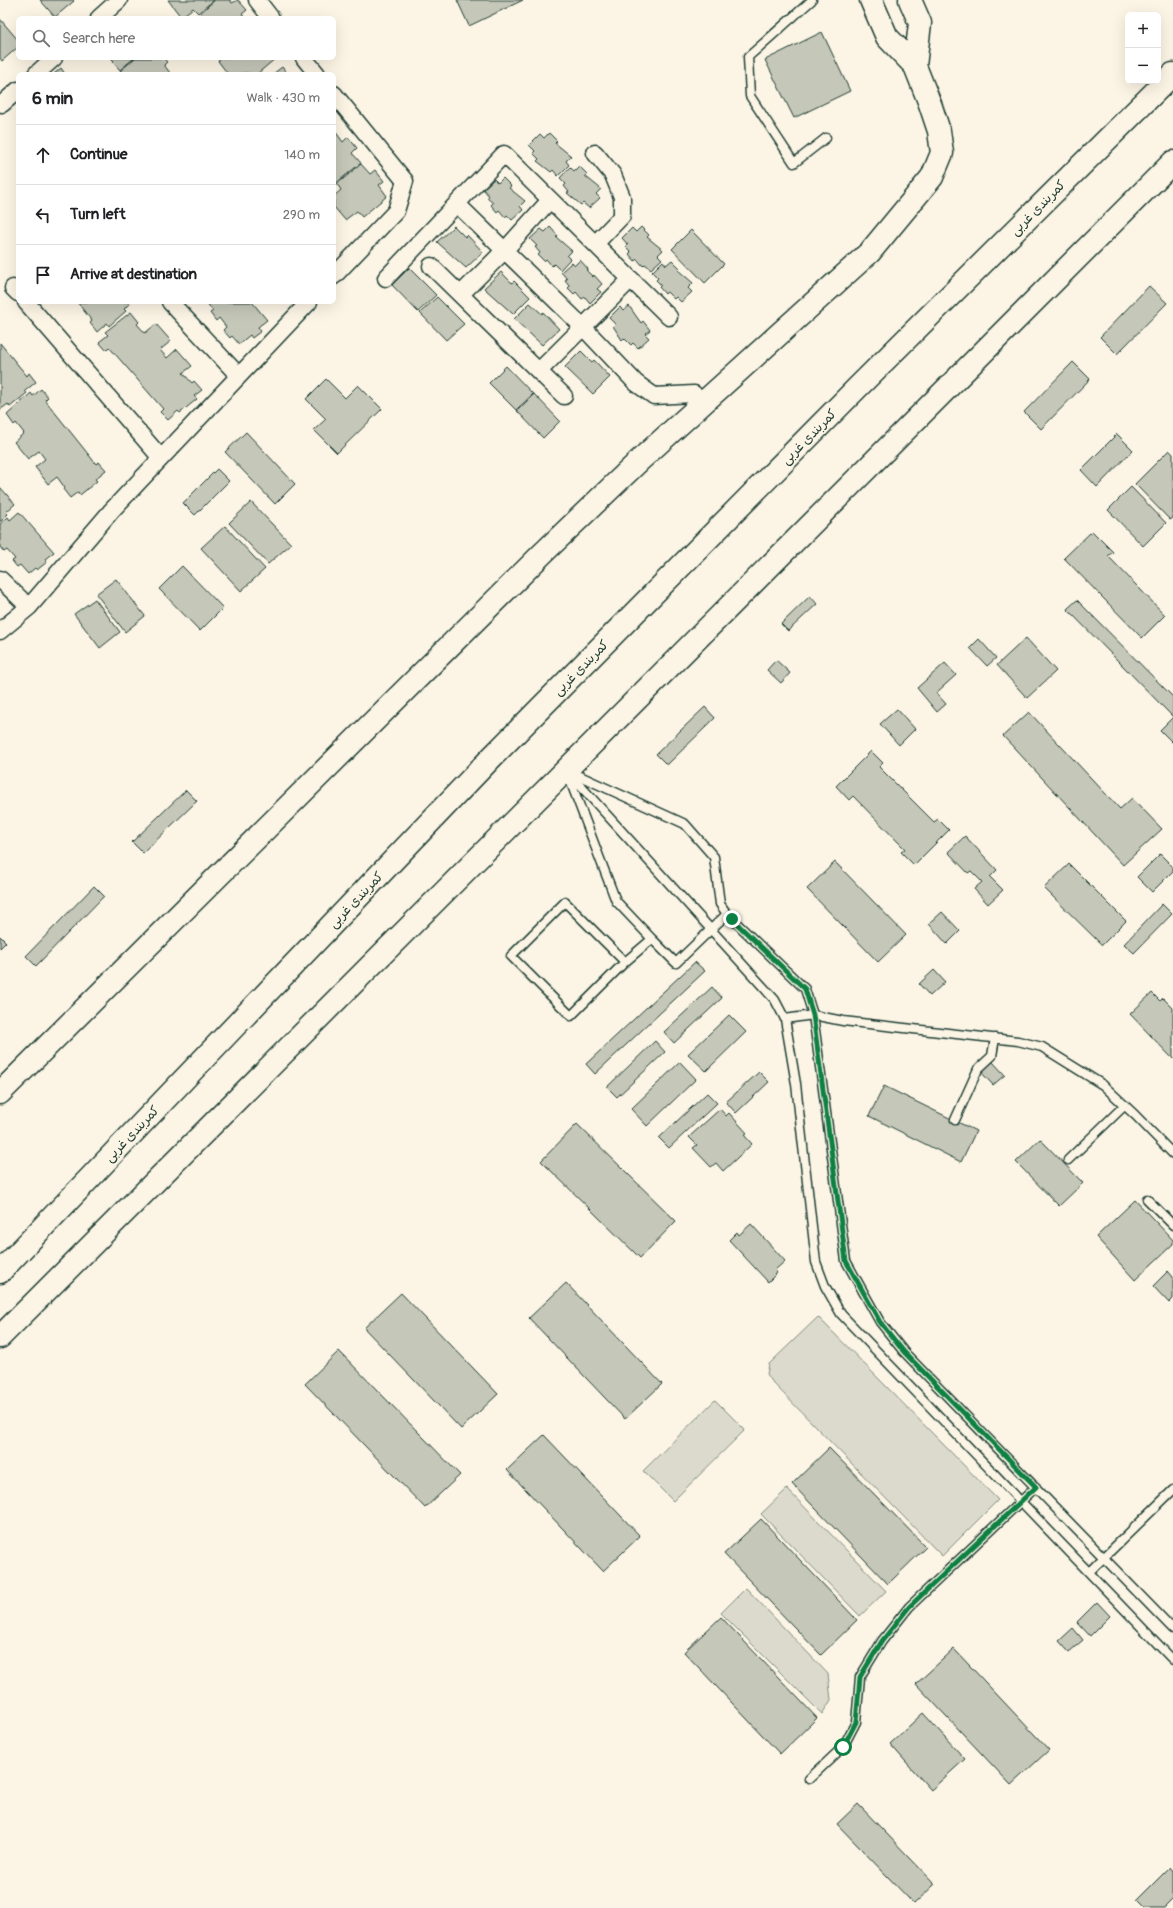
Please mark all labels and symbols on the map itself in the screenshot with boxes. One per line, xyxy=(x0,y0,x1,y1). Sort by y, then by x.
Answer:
street label: کمربندی غربی xyxy=(1007,177,1070,240)
street label: کمربندی غربی xyxy=(778,406,841,469)
street label: کمربندی غربی xyxy=(550,637,613,700)
street label: کمربندی غربی xyxy=(325,868,388,932)
route end xyxy=(723,910,741,928)
street label: کمربندی غربی xyxy=(101,1102,164,1166)
route start xyxy=(834,1738,852,1756)

